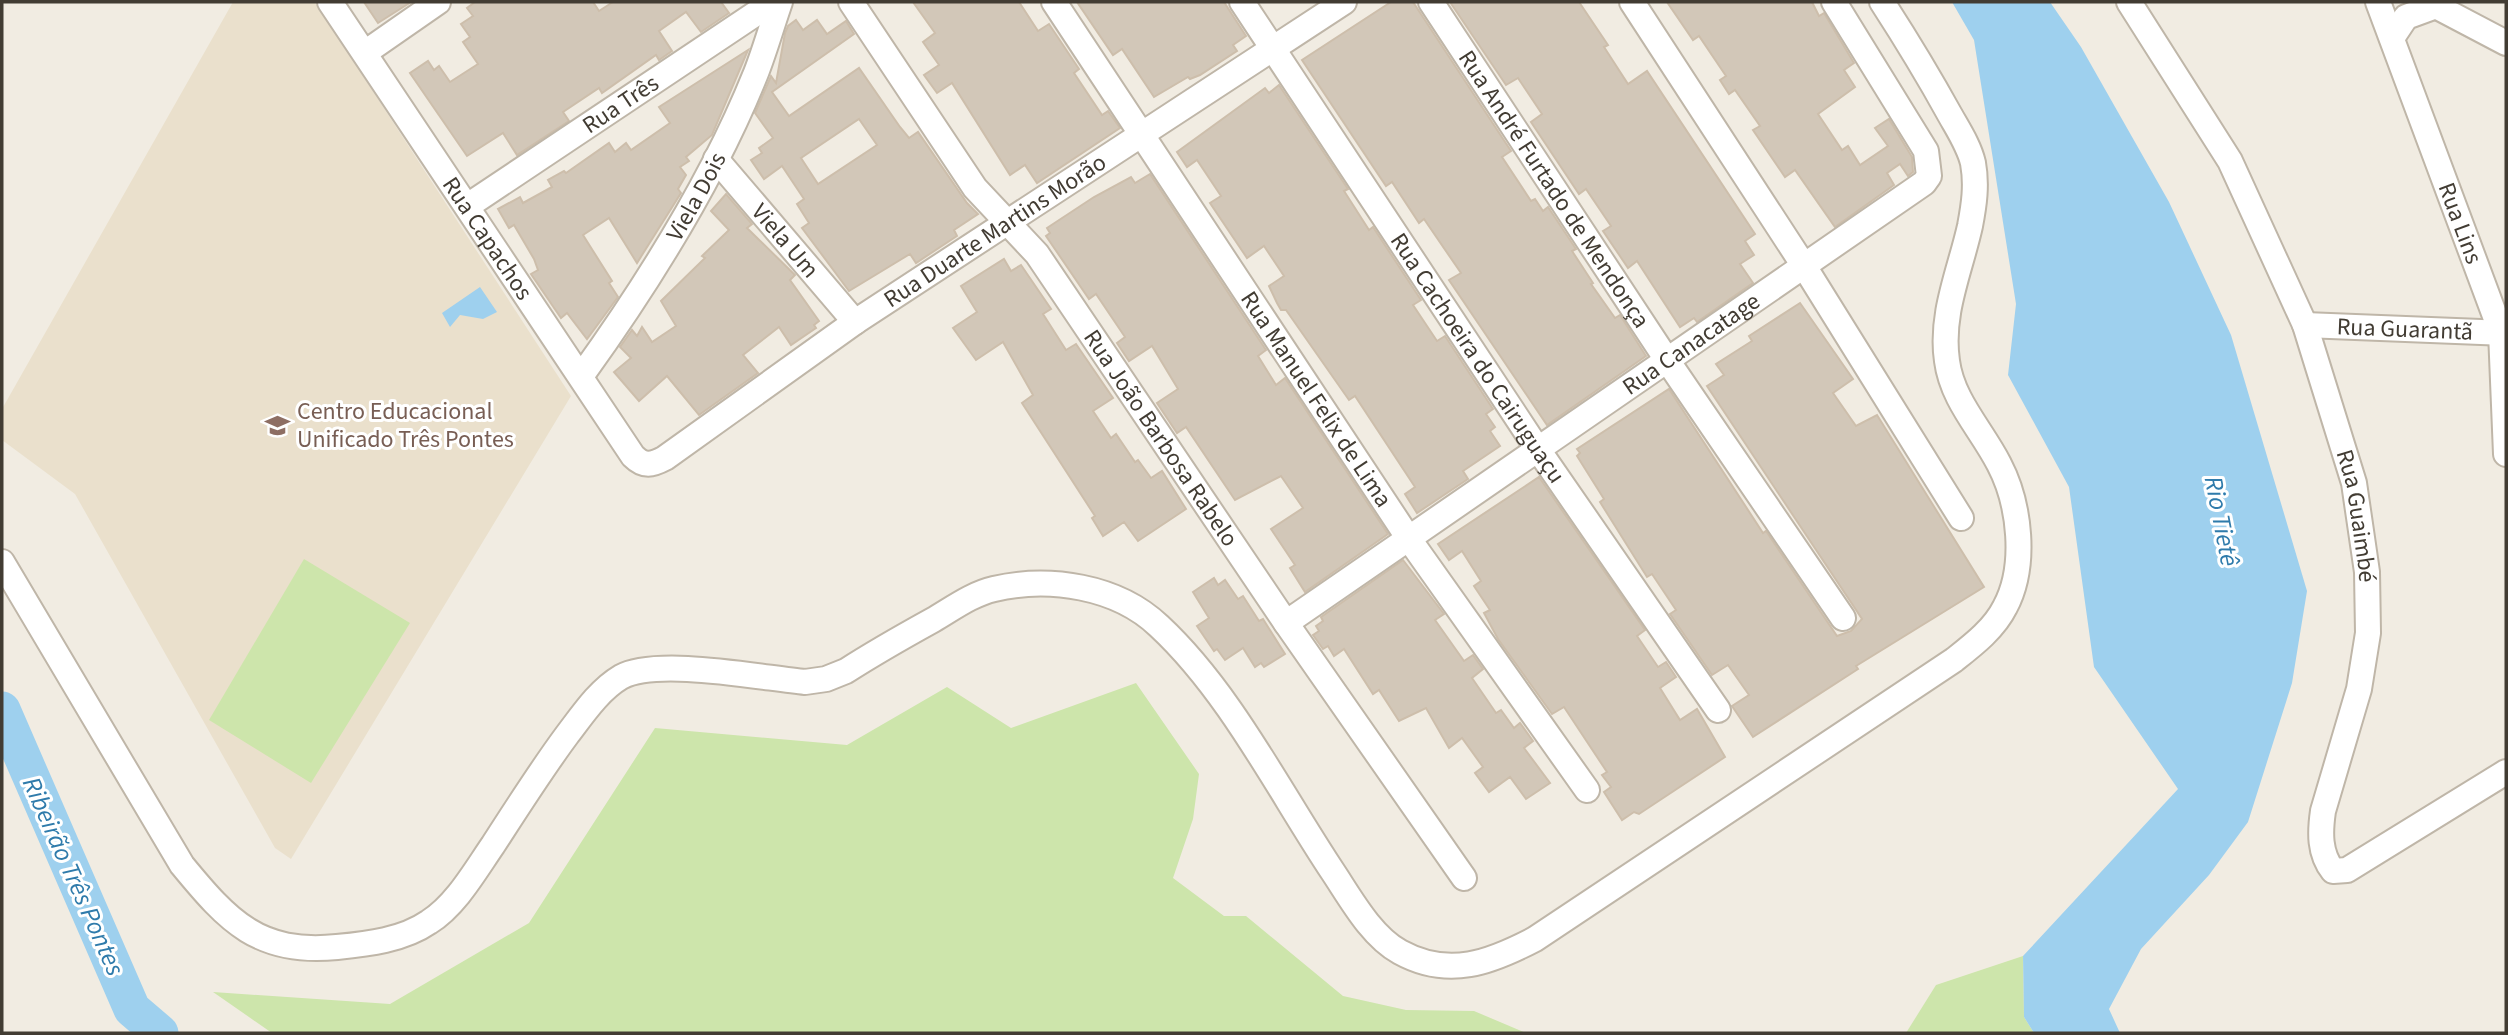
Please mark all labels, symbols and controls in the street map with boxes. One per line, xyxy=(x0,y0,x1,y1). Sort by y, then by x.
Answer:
street label: Rua André Furtado de Mendonça xyxy=(1449,43,1658,335)
street label: Rua Três xyxy=(575,66,666,143)
street label: Rua Duarte Martins Morão xyxy=(877,145,1113,317)
street label: Viela Dois xyxy=(658,146,735,248)
street label: Rua Capachos xyxy=(433,170,541,307)
street label: Rua Lins xyxy=(2429,178,2491,269)
street label: Viela Um xyxy=(743,196,827,286)
street label: Rua Cachoeira do Cairuguaçu xyxy=(1381,226,1573,491)
street label: Rua Manuel Felix de Lima xyxy=(1232,284,1400,514)
street label: Rua Canacatage xyxy=(1615,284,1767,404)
street label: Rua Guarantã xyxy=(2336,309,2474,350)
street label: Rua João Barbosa Rabelo xyxy=(1075,323,1247,554)
place label: Centro Educacional Unificado Três Pontes xyxy=(297,394,514,457)
school or university icon: Centro Educacional Unificado Três Pontes xyxy=(263,411,291,439)
street label: Rua Guaimbé xyxy=(2327,445,2384,583)
water label: Rio Tietê xyxy=(2195,473,2248,570)
water label: Ribeirão Três Pontes xyxy=(13,771,134,982)

